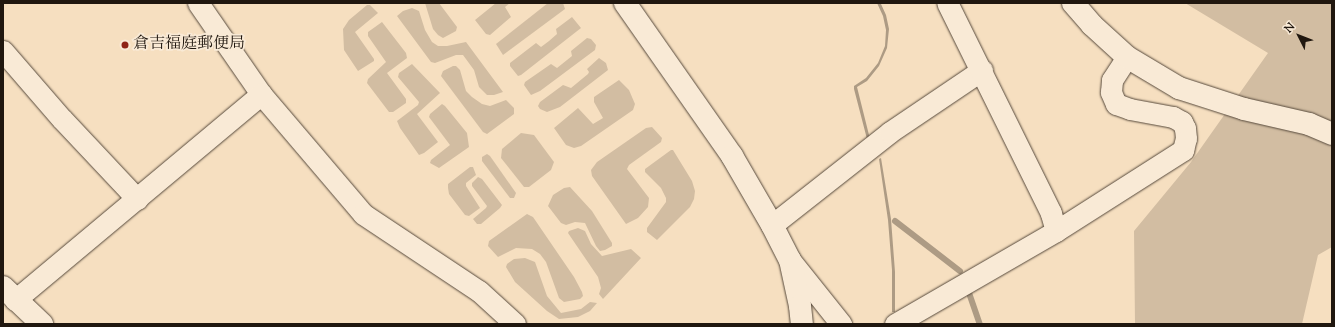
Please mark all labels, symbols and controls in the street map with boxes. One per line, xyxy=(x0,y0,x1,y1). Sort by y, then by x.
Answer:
north arrow xyxy=(1279,16,1319,56)
text: N xyxy=(1281,19,1299,37)
place label: 倉吉福庭郵便局 xyxy=(133,35,245,55)
marker: 倉吉福庭郵便局 xyxy=(120,40,130,50)

